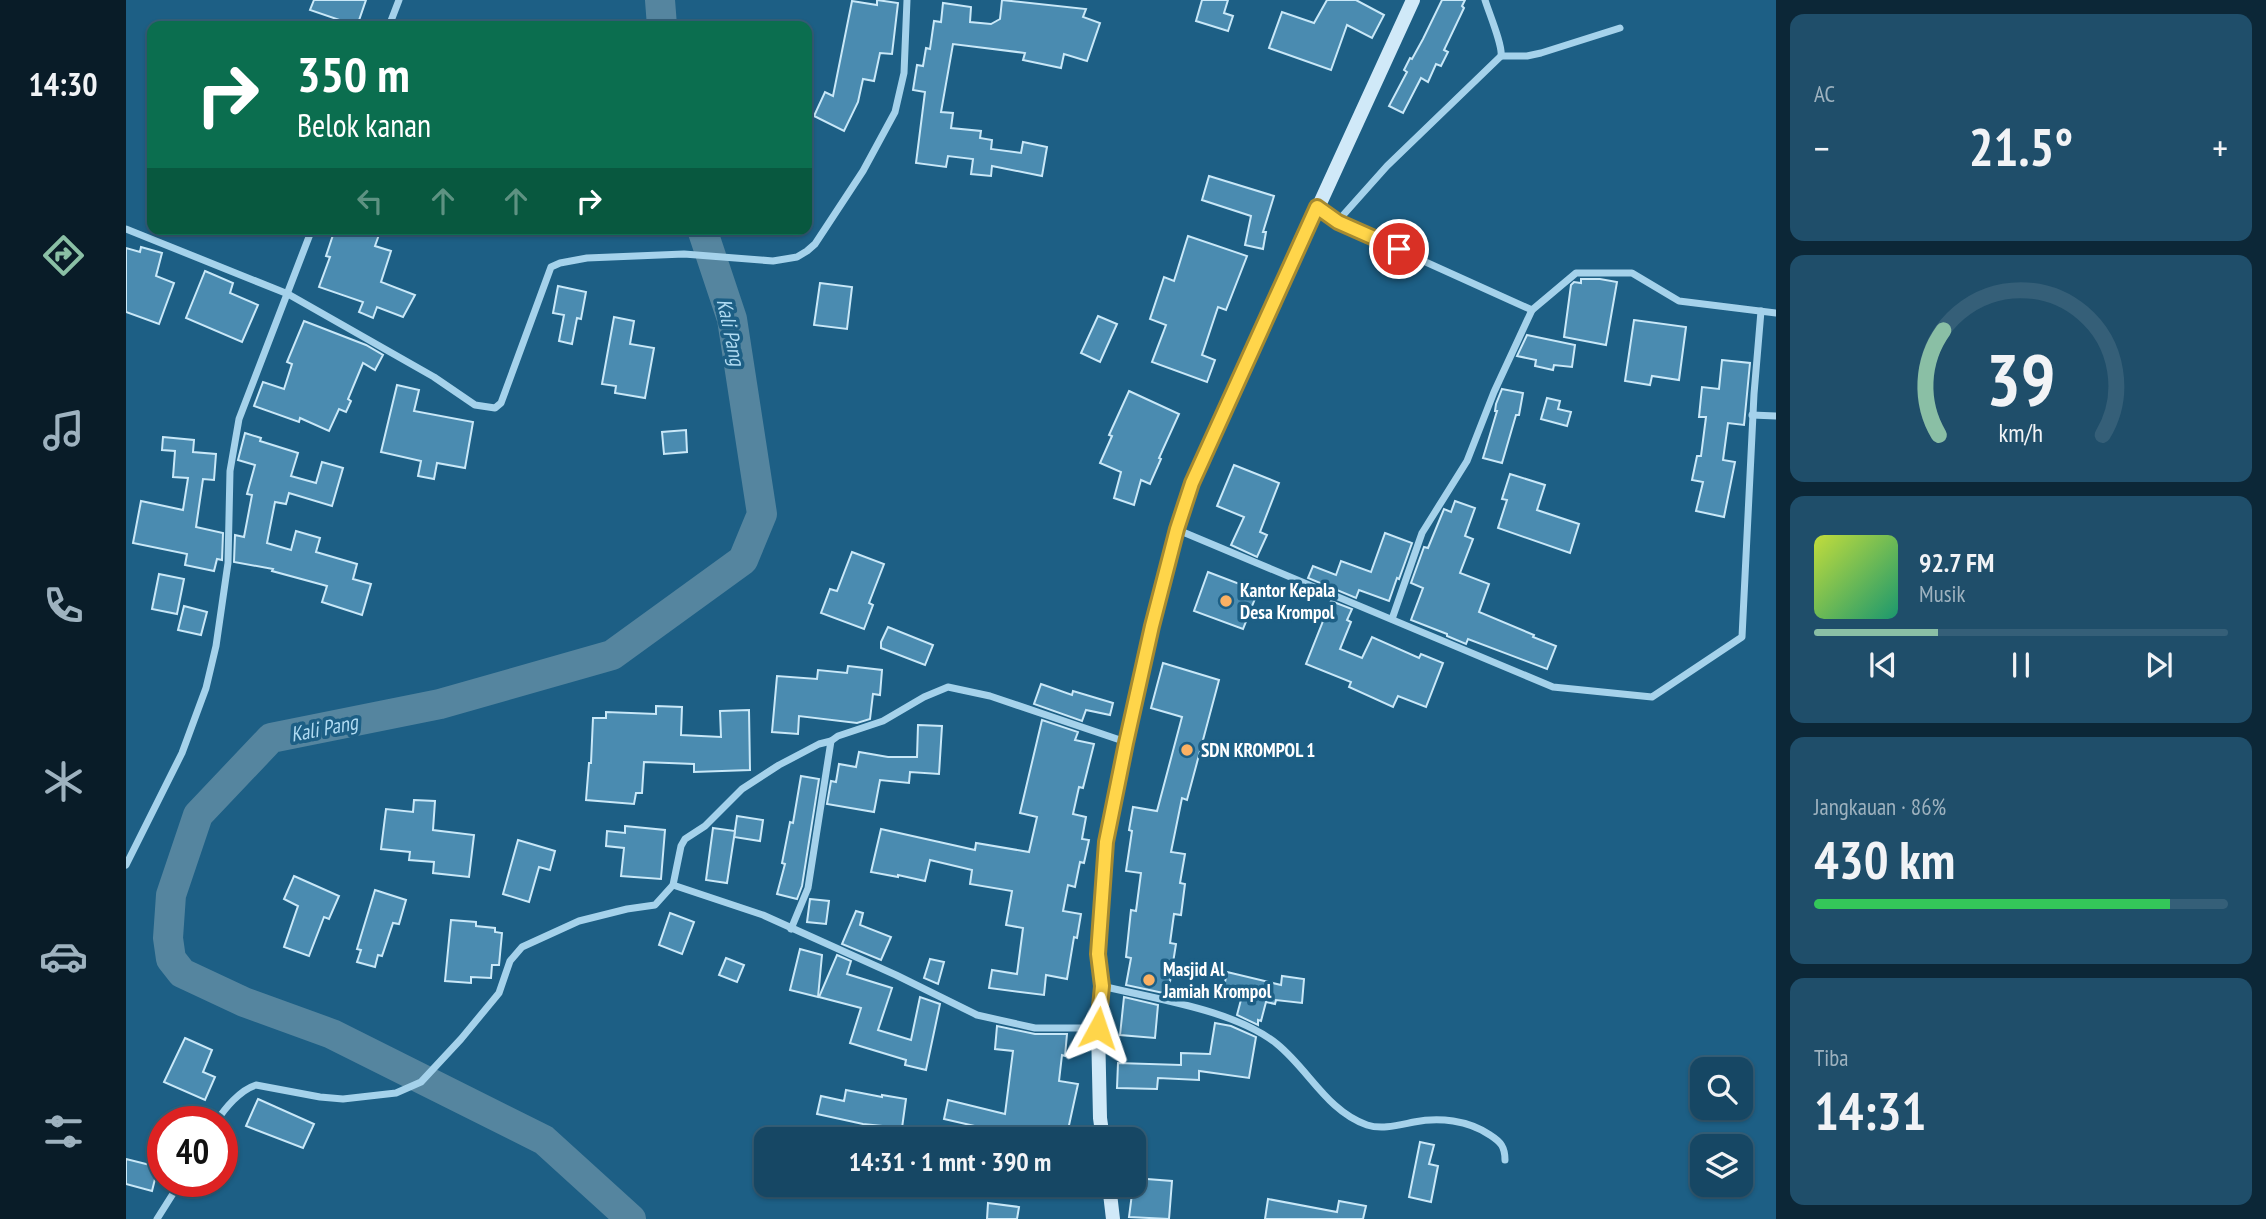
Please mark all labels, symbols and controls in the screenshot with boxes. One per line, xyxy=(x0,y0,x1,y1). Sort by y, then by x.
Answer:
text: 350 m xyxy=(297,42,410,106)
icon: right xyxy=(182,49,273,140)
text: 14:30 xyxy=(28,63,98,105)
text: AC xyxy=(1814,79,1835,108)
text: Belok kanan xyxy=(297,104,431,146)
text: 21.5° xyxy=(1969,113,2073,180)
text: − xyxy=(1814,123,1830,172)
text: + xyxy=(2212,123,2228,172)
icon: left xyxy=(351,182,389,220)
icon: ahead xyxy=(424,182,462,220)
icon: ahead xyxy=(497,182,535,220)
icon: right xyxy=(570,182,608,220)
pin xyxy=(1369,219,1429,279)
icon: arrive xyxy=(1380,230,1418,268)
icon: directions xyxy=(39,231,88,280)
water label: Kali Pang xyxy=(711,296,752,370)
text: 39 xyxy=(1986,331,2056,425)
icon: music xyxy=(39,406,88,455)
text: km/h xyxy=(1999,416,2043,448)
text: 92.7 FM xyxy=(1919,546,1994,579)
place label: Kantor Kepala Desa Krompol xyxy=(1240,578,1336,624)
text: Musik xyxy=(1919,579,1965,608)
icon: phone xyxy=(39,581,88,630)
marker: Kantor Kepala Desa Krompol xyxy=(1218,593,1234,609)
icon: previous xyxy=(1864,646,1902,684)
icon: pause xyxy=(2002,646,2040,684)
icon: next xyxy=(2140,646,2178,684)
water label: Kali Pang xyxy=(288,708,362,748)
place label: SDN KROMPOL 1 xyxy=(1201,738,1315,762)
marker: SDN KROMPOL 1 xyxy=(1179,742,1195,758)
icon: climate xyxy=(39,757,88,806)
text: Jangkauan · 86% xyxy=(1814,792,1946,821)
text: 430 km xyxy=(1814,826,1955,893)
icon: car xyxy=(39,932,88,981)
place label: Masjid Al Jamiah Krompol xyxy=(1162,957,1272,1003)
marker: Masjid Al Jamiah Krompol xyxy=(1141,972,1157,988)
position arrow xyxy=(1061,991,1135,1065)
text: Tiba xyxy=(1814,1043,1848,1072)
map controls xyxy=(1690,1057,1753,1197)
button: search xyxy=(1690,1057,1753,1120)
text: 14:31 xyxy=(1814,1077,1926,1144)
speed limit sign: 40 xyxy=(147,1106,238,1197)
icon: filters xyxy=(39,1107,88,1156)
button: layers xyxy=(1690,1134,1753,1197)
text: 14:31 · 1 mnt · 390 m xyxy=(849,1145,1051,1178)

